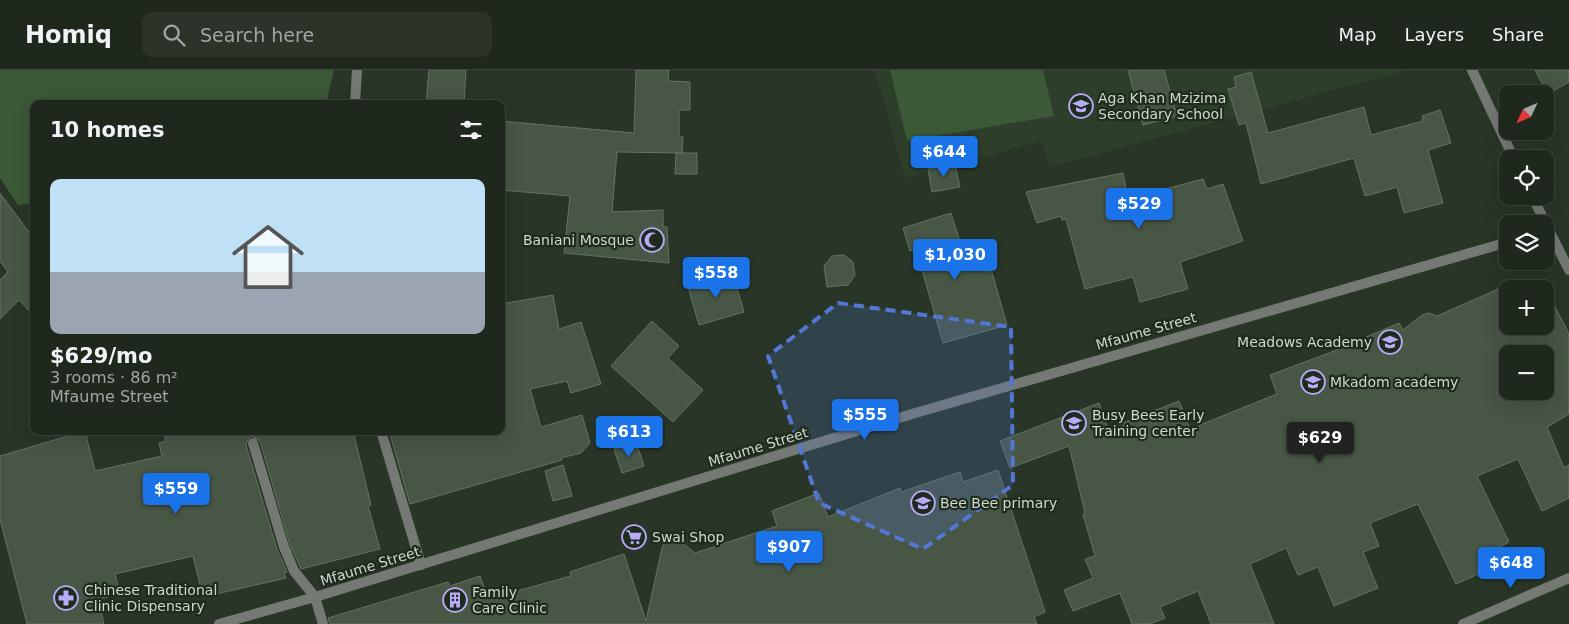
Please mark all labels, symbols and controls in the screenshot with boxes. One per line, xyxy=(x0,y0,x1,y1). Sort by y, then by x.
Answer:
search box xyxy=(142,12,492,57)
text: Homiq xyxy=(25,21,112,49)
icon: search xyxy=(160,21,188,49)
text: Search here xyxy=(200,24,314,46)
text: Map xyxy=(1338,24,1376,45)
text: Layers xyxy=(1404,24,1464,45)
text: Share xyxy=(1492,24,1544,45)
north arrow xyxy=(1499,85,1554,140)
map controls xyxy=(1499,85,1554,400)
place label: Aga Khan Mzizima Secondary School xyxy=(1098,90,1226,122)
school or university icon: Aga Khan Mzizima Secondary School xyxy=(1068,93,1094,119)
icon: filters xyxy=(457,116,485,144)
text: 10 homes xyxy=(50,118,165,142)
pin: $644 xyxy=(914,136,974,178)
text: $644 xyxy=(922,142,966,161)
button: locate xyxy=(1499,150,1554,205)
pin: $529 xyxy=(1109,188,1169,230)
text: $529 xyxy=(1117,194,1161,213)
icon: home xyxy=(223,212,313,302)
button: layers xyxy=(1499,215,1554,270)
mosque icon: Baniani Mosque xyxy=(639,227,665,253)
place label: Baniani Mosque xyxy=(523,232,634,248)
pin: $1,030 xyxy=(914,238,996,281)
text: $1,030 xyxy=(924,245,986,264)
pin: $558 xyxy=(686,256,746,299)
text: $558 xyxy=(694,263,738,282)
button: + xyxy=(1499,280,1554,335)
street label: Mfaume Street xyxy=(1094,309,1199,353)
school or university icon: Meadows Academy xyxy=(1377,329,1403,355)
place label: Meadows Academy xyxy=(1237,334,1372,350)
text: $629/mo xyxy=(50,344,152,368)
button: − xyxy=(1499,345,1554,400)
text: 3 rooms · 86 m² xyxy=(50,368,178,387)
school or university icon: Mkadom academy xyxy=(1300,369,1326,395)
place label: Mkadom academy xyxy=(1330,374,1458,390)
text: Mfaume Street xyxy=(50,387,169,406)
pin: $555 xyxy=(835,398,895,441)
text: $555 xyxy=(843,405,887,424)
place label: Busy Bees Early Training center xyxy=(1091,407,1204,439)
school or university icon: Busy Bees Early Training center xyxy=(1061,410,1087,436)
pin: $613 xyxy=(599,416,659,458)
text: $613 xyxy=(607,422,651,441)
pin: $629 xyxy=(1290,422,1350,464)
street label: Mfaume Street xyxy=(706,424,810,470)
text: $629 xyxy=(1298,428,1342,447)
pin: $559 xyxy=(146,472,206,515)
text: $559 xyxy=(154,479,198,498)
school or university icon: Bee Bee primary xyxy=(910,490,936,516)
place label: Bee Bee primary xyxy=(940,495,1057,511)
supermarket icon: Swai Shop xyxy=(621,524,647,550)
place label: Swai Shop xyxy=(652,529,725,545)
pin: $907 xyxy=(759,530,819,573)
text: $907 xyxy=(767,537,811,556)
street label: Mfaume Street xyxy=(318,543,422,589)
pin: $648 xyxy=(1481,546,1541,589)
text: $648 xyxy=(1489,553,1533,572)
place label: Chinese Traditional Clinic Dispensary xyxy=(84,582,217,614)
place label: Family Care Clinic xyxy=(472,584,547,616)
pharmacy icon: Chinese Traditional Clinic Dispensary xyxy=(53,585,79,611)
building icon: Family Care Clinic xyxy=(442,587,468,613)

